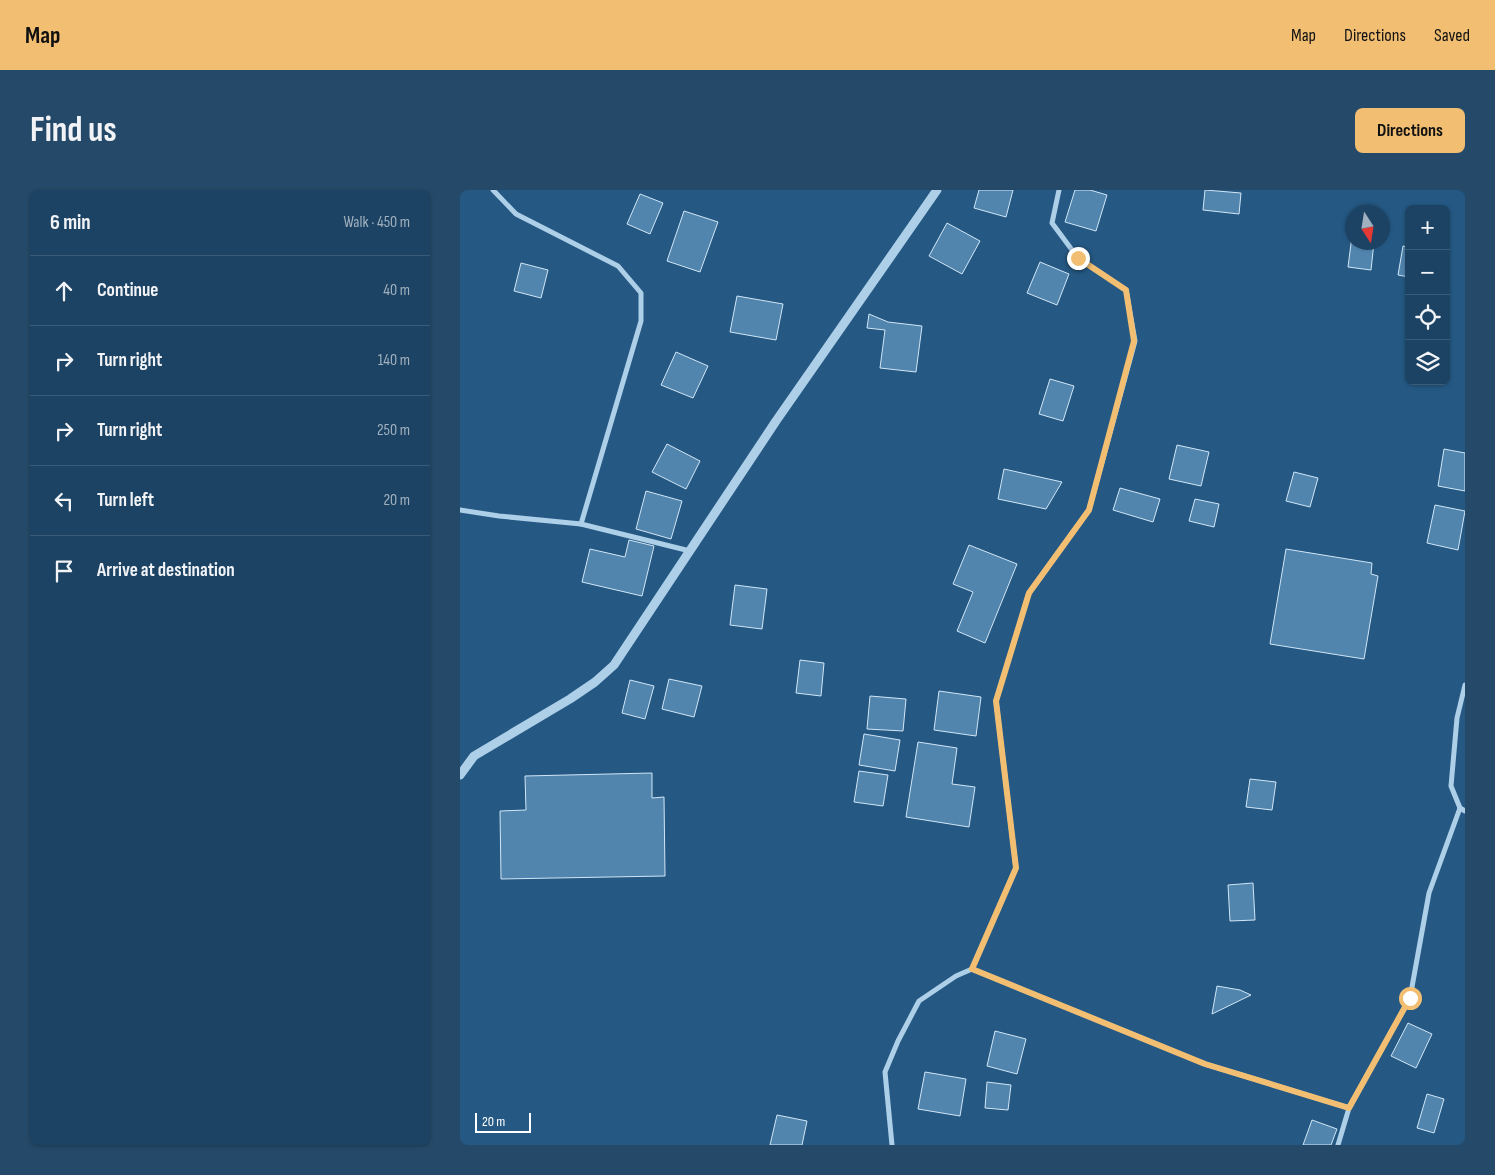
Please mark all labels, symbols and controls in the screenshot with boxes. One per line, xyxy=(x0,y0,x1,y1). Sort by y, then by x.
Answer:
text: Map xyxy=(25,21,60,50)
text: Map xyxy=(1291,25,1316,46)
text: Directions xyxy=(1344,25,1406,46)
text: Saved xyxy=(1434,25,1470,46)
button: Directions xyxy=(1355,108,1465,153)
text: Find us xyxy=(30,109,117,152)
north arrow xyxy=(1345,205,1390,250)
map controls xyxy=(1405,205,1450,385)
button: + xyxy=(1405,205,1450,250)
text: 6 min xyxy=(50,210,91,235)
text: Walk · 450 m xyxy=(343,213,410,232)
route end xyxy=(1067,247,1090,270)
button: − xyxy=(1405,250,1450,295)
icon: ahead xyxy=(50,277,78,305)
text: Continue xyxy=(97,279,158,302)
text: 40 m xyxy=(383,281,410,300)
button: locate xyxy=(1405,295,1450,340)
button: layers xyxy=(1405,340,1450,385)
icon: right xyxy=(50,347,78,375)
text: Turn right xyxy=(97,349,162,372)
text: 140 m xyxy=(378,351,410,370)
icon: right xyxy=(50,417,78,445)
text: Turn right xyxy=(97,419,162,442)
text: 250 m xyxy=(377,421,410,440)
icon: left xyxy=(50,487,78,515)
text: Turn left xyxy=(97,489,154,512)
text: 20 m xyxy=(383,491,410,510)
icon: arrive xyxy=(50,557,78,585)
text: Arrive at destination xyxy=(97,559,235,582)
route start xyxy=(1399,987,1422,1010)
scale bar xyxy=(475,1110,531,1133)
text: 20 m xyxy=(482,1113,505,1130)

